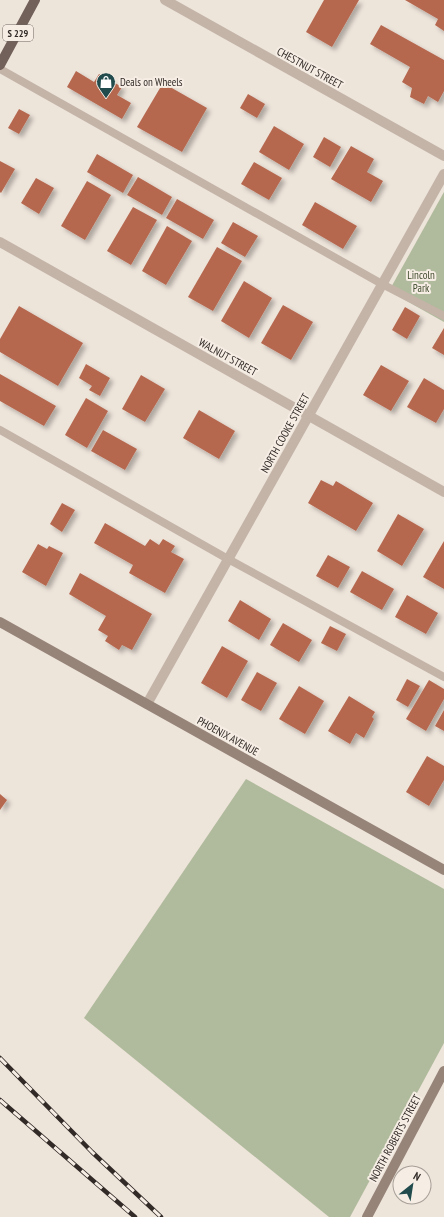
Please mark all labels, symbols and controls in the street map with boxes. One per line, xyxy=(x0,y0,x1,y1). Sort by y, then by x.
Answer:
road number: S 229 xyxy=(3,25,33,41)
street label: CHESTNUT STREET xyxy=(275,44,345,92)
shop icon: Deals on Wheels xyxy=(95,71,117,99)
place label: Deals on Wheels xyxy=(120,75,183,89)
park label: Lincoln Park xyxy=(407,268,435,295)
street label: WALNUT STREET xyxy=(196,335,260,379)
street label: NORTH COOKE STREET xyxy=(257,391,313,475)
street label: PHOENIX AVENUE xyxy=(195,713,262,759)
street label: NORTH ROBERTS STREET xyxy=(366,1092,424,1184)
north arrow xyxy=(392,1165,432,1205)

